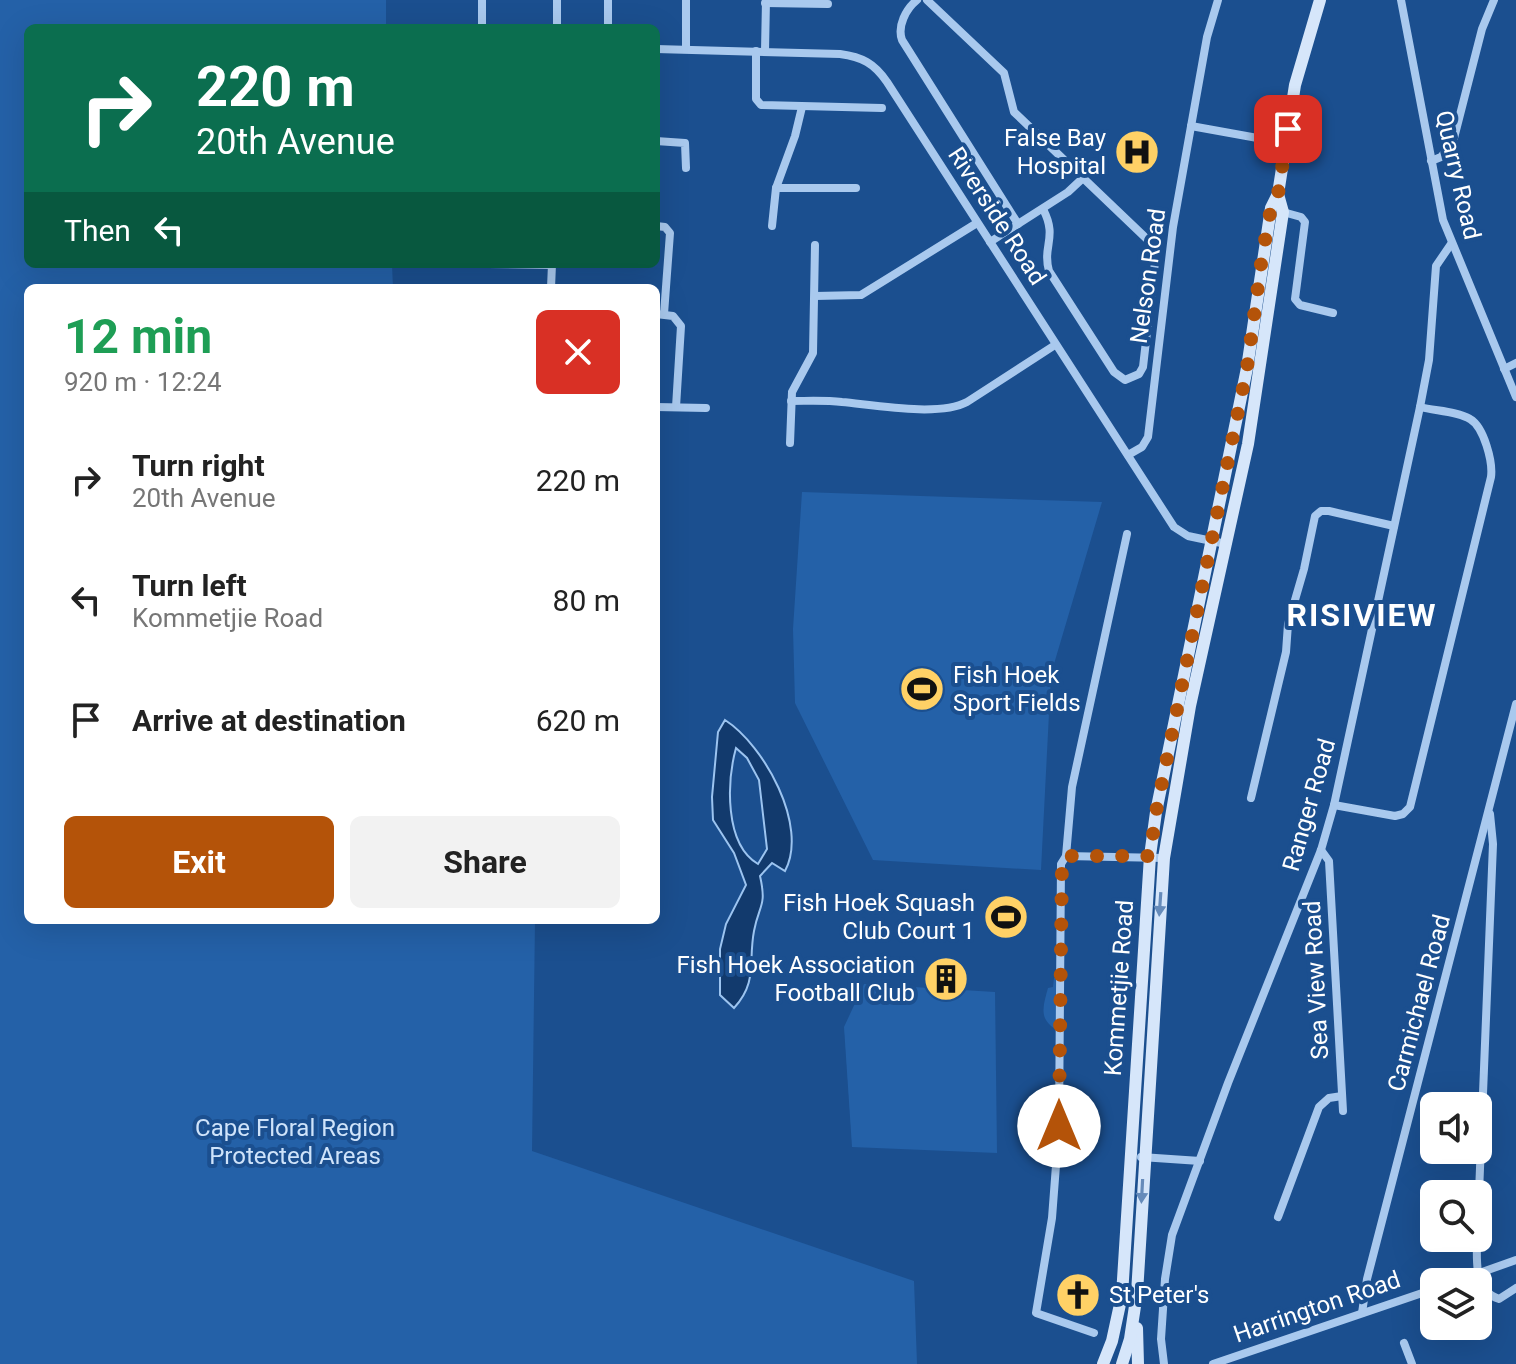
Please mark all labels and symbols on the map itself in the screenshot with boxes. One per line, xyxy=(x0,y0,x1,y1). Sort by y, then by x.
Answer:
pin xyxy=(1254,95,1322,163)
street label: Quarry Road xyxy=(1430,108,1486,242)
place label: False Bay Hospital xyxy=(1004,124,1107,180)
hospital icon: False Bay Hospital xyxy=(1113,128,1161,176)
street label: Riverside Road xyxy=(942,142,1052,290)
street label: Nelson Road xyxy=(1125,207,1171,345)
district label: RISIVIEW xyxy=(1286,596,1438,634)
place label: Fish Hoek Sport Fields xyxy=(953,661,1081,717)
sports icon: Fish Hoek Sport Fields xyxy=(898,665,946,713)
street label: Ranger Road xyxy=(1277,736,1341,874)
place label: Fish Hoek Squash Club Court 1 xyxy=(783,889,975,945)
one-way arrow xyxy=(1153,892,1166,917)
sports icon: Fish Hoek Squash Club Court 1 xyxy=(982,893,1030,941)
street label: Kommetjie Road xyxy=(1099,899,1139,1077)
street label: Sea View Road xyxy=(1298,900,1334,1060)
street label: Carmichael Road xyxy=(1382,911,1456,1095)
place label: Fish Hoek Association Football Club xyxy=(676,951,915,1007)
building icon: Fish Hoek Association Football Club xyxy=(922,955,970,1003)
position arrow xyxy=(1017,1084,1101,1168)
park label: Cape Floral Region Protected Areas xyxy=(195,1114,395,1170)
one-way arrow xyxy=(1136,1179,1149,1204)
street label: Harrington Road xyxy=(1230,1265,1404,1349)
church icon: St Peter's xyxy=(1054,1271,1102,1319)
place label: St Peter's xyxy=(1109,1281,1209,1309)

